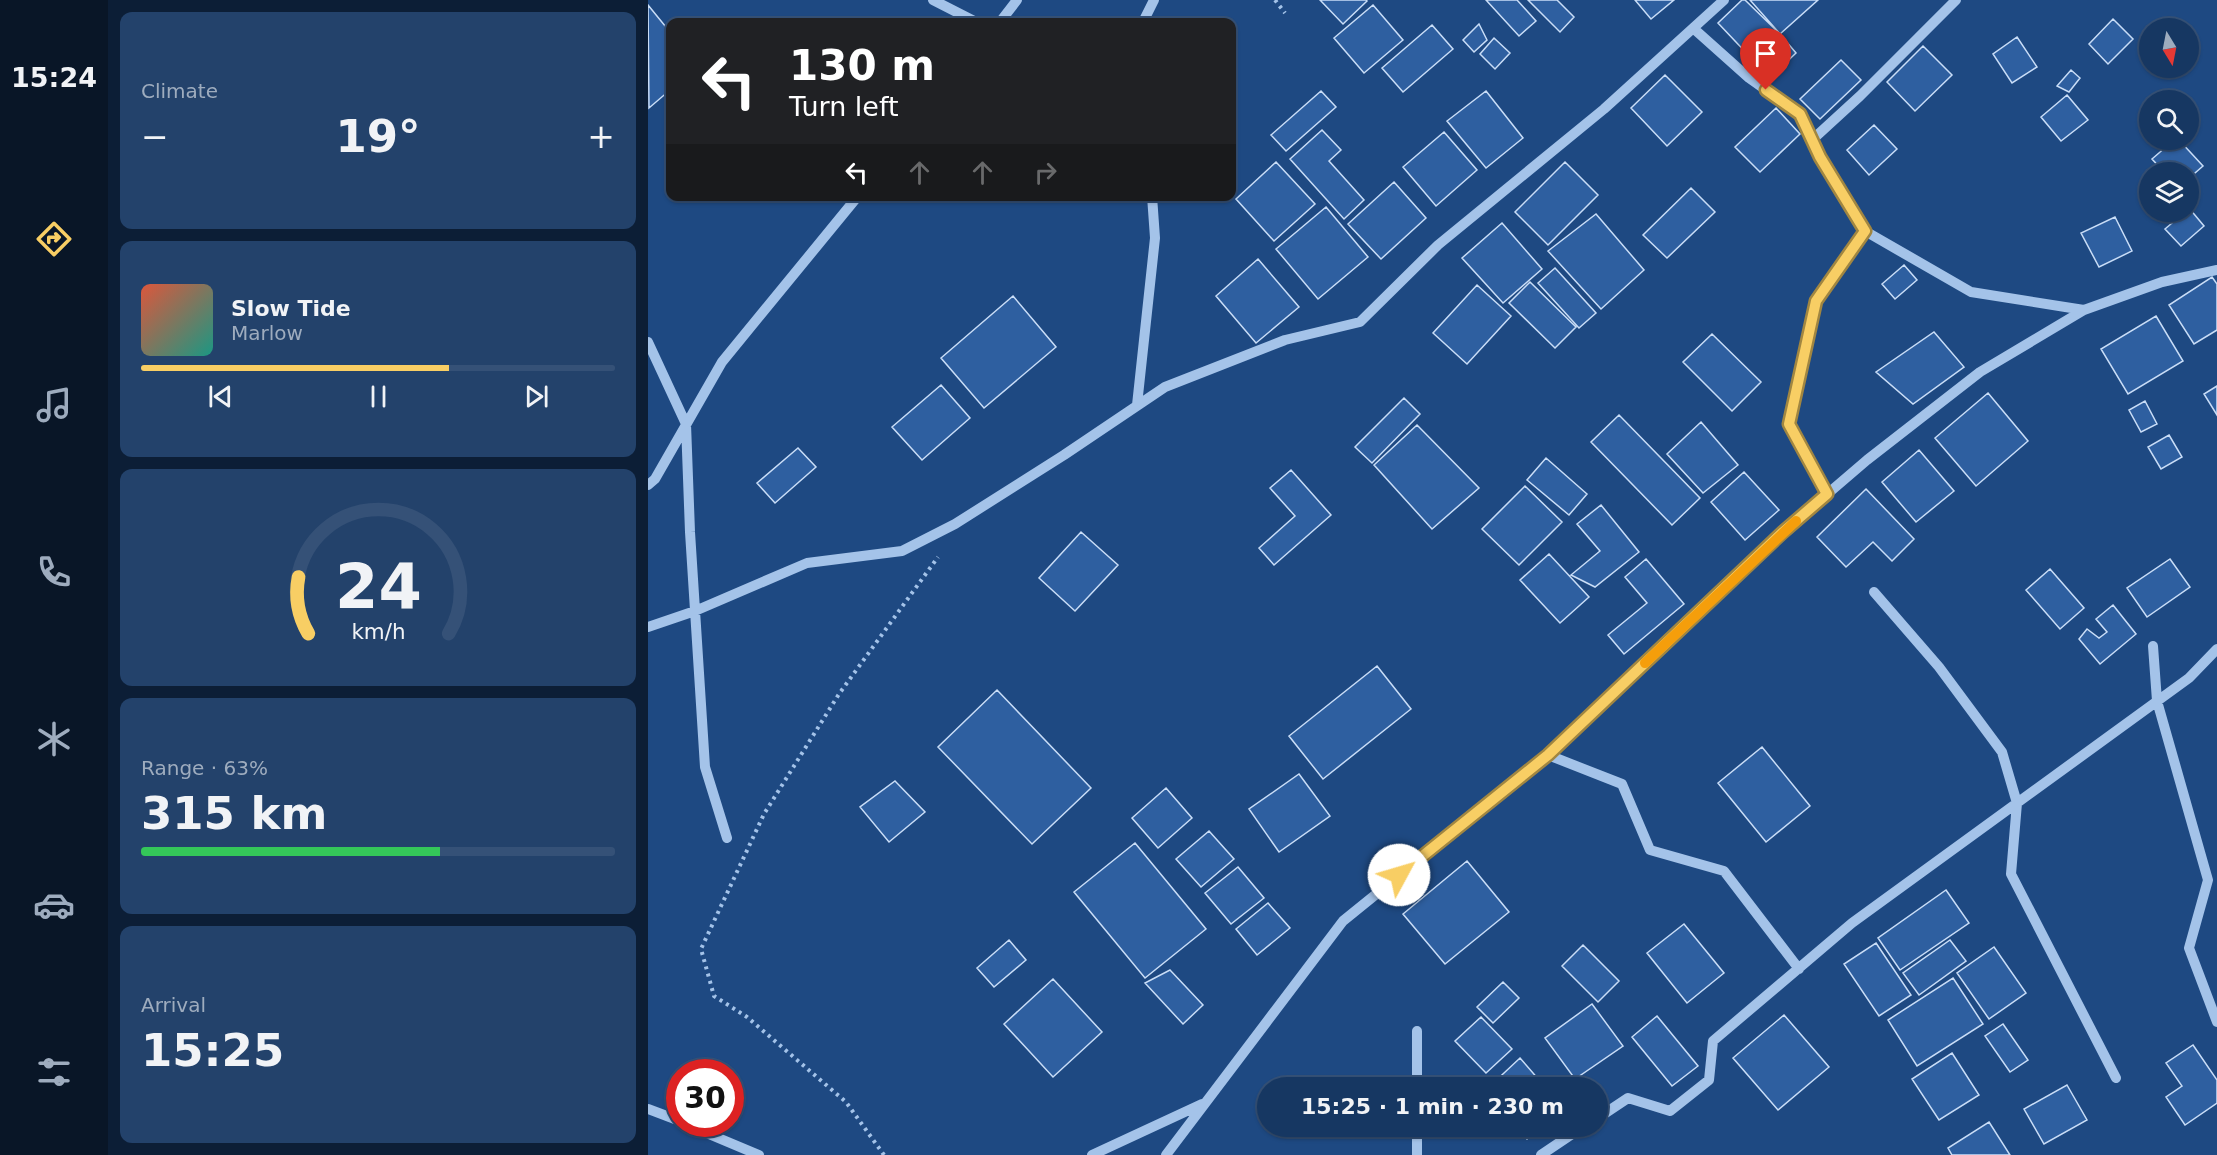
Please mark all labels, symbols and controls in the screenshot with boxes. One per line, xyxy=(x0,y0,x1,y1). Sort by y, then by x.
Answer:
north arrow xyxy=(2139,18,2199,78)
map controls xyxy=(2139,18,2199,222)
pin xyxy=(1740,28,1791,90)
icon: arrive xyxy=(1749,37,1782,70)
text: 130 m xyxy=(789,41,935,90)
icon: left xyxy=(690,42,768,120)
text: 15:24 xyxy=(11,62,97,93)
text: Climate xyxy=(141,79,218,103)
button: search xyxy=(2139,90,2199,150)
text: Turn left xyxy=(789,91,899,122)
text: 19° xyxy=(335,110,421,163)
text: − xyxy=(141,117,169,156)
text: + xyxy=(587,117,615,156)
icon: left xyxy=(840,156,873,189)
icon: ahead xyxy=(903,156,936,189)
icon: ahead xyxy=(966,156,999,189)
icon: right xyxy=(1029,156,1062,189)
button: layers xyxy=(2139,162,2199,222)
icon: directions xyxy=(33,218,75,260)
text: Slow Tide xyxy=(231,296,351,321)
text: Marlow xyxy=(231,321,303,345)
icon: previous xyxy=(204,380,237,413)
icon: pause xyxy=(362,380,395,413)
icon: next xyxy=(520,380,553,413)
icon: music xyxy=(33,384,75,426)
icon: phone xyxy=(33,551,75,593)
text: 24 xyxy=(335,551,421,624)
text: km/h xyxy=(351,620,405,645)
icon: climate xyxy=(33,718,75,760)
text: Range · 63% xyxy=(141,756,268,780)
text: 315 km xyxy=(141,787,327,840)
position arrow xyxy=(1367,843,1431,907)
icon: car xyxy=(33,884,75,926)
text: Arrival xyxy=(141,993,206,1017)
text: 15:25 xyxy=(141,1024,284,1077)
icon: filters xyxy=(33,1051,75,1093)
speed limit sign: 30 xyxy=(666,1059,744,1137)
text: 15:25 · 1 min · 230 m xyxy=(1301,1094,1564,1119)

